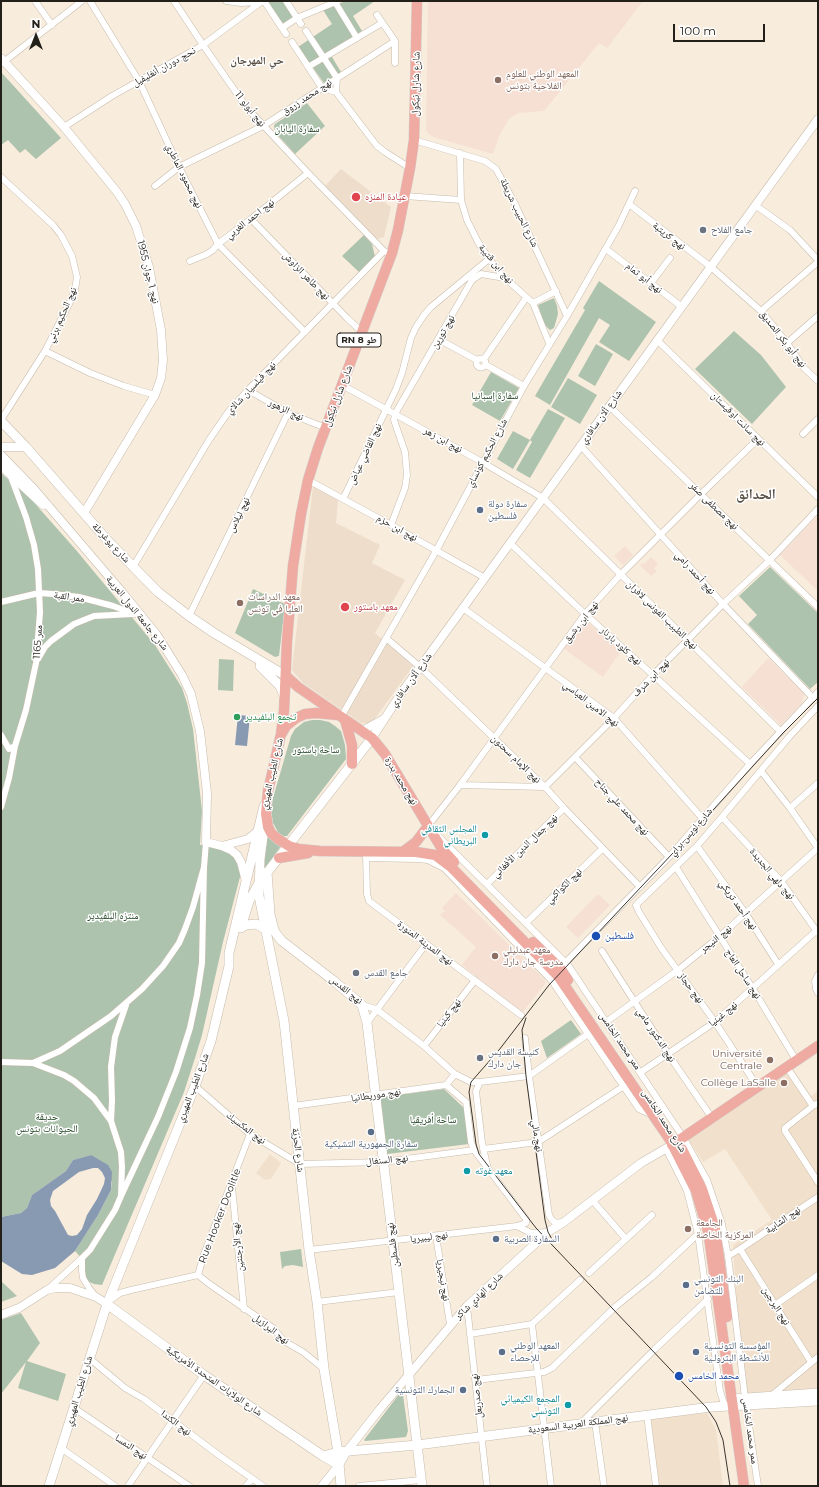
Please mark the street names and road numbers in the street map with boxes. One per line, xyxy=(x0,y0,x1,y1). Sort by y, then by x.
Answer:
street label: نحج دوران أنغليفيل xyxy=(130,45,198,89)
street label: شارع شارل نيكول xyxy=(409,52,423,116)
street label: نهج محمد زروق xyxy=(280,76,334,118)
street label: نهج أبولو 11 xyxy=(232,89,268,129)
street label: نهج محمود الماطري xyxy=(163,142,205,210)
street label: شارع الحبيب شريطة xyxy=(497,177,541,249)
street label: نهج احمد الغربي xyxy=(223,196,277,242)
street label: نهج كريتبة xyxy=(650,219,688,253)
street label: نهج 1 جوان 1955 xyxy=(134,239,162,305)
street label: نهج ابن قتيبة xyxy=(476,242,516,286)
street label: نهج طاهر الزاوش xyxy=(280,249,332,303)
street label: نهج أبو تمام xyxy=(623,260,665,296)
street label: نهج الحكيم برني xyxy=(44,285,80,345)
street label: نهج أبو بكر الصديق xyxy=(757,308,809,370)
street label: نهج تورين xyxy=(429,313,457,351)
road number: RN 8 طو xyxy=(337,333,381,347)
street label: نهج فيلسيان شالاي xyxy=(223,359,279,417)
street label: شارع شارل نيكول xyxy=(321,364,355,428)
street label: شارع آلان سافاري xyxy=(577,388,625,446)
street label: نهج سانت اوقيستان xyxy=(708,389,768,449)
street label: نهج الزهور xyxy=(266,396,306,424)
street label: شارع الحكيم كونساي xyxy=(464,417,510,489)
street label: نهج القاضي عياض xyxy=(346,421,384,487)
street label: نهج ابن زهر xyxy=(422,424,464,456)
street label: نهج مصطفى صفر xyxy=(687,480,741,532)
street label: نهج ليلاس xyxy=(225,495,253,535)
street label: نهج ابن حزم xyxy=(375,512,419,544)
street label: شارع يوغرطة xyxy=(90,521,132,565)
street label: نهج أحمد رامي xyxy=(673,549,717,597)
street label: شارع جامعة الدول العربية xyxy=(103,573,171,653)
street label: نهج الطبيب الفونس لافران xyxy=(624,578,700,652)
street label: ممر القبة xyxy=(53,589,85,605)
street label: نهج ابن رشيق xyxy=(561,599,601,645)
street label: ممر 1165 xyxy=(31,624,45,660)
street label: نهج كلود بارنار xyxy=(598,624,644,668)
street label: شارع آلان سافاري xyxy=(387,651,435,709)
street label: نهج ابن شرف xyxy=(630,656,672,700)
street label: نهج الامين العباسي xyxy=(561,678,621,730)
street label: نهج الإمام سحنون xyxy=(489,732,543,786)
street label: شارع الطيب المهيري xyxy=(258,737,286,811)
street label: نهج محمد بدرة xyxy=(382,755,420,807)
street label: نهج محمد علي جناح xyxy=(592,776,652,838)
street label: شارع لويس براي xyxy=(667,805,715,859)
street label: نهج جمال الدين الأفغاني xyxy=(490,812,560,880)
street label: نهج دلهي الجديدة xyxy=(747,846,797,902)
street label: نهج الكواكبي xyxy=(543,866,585,906)
street label: نهج أحمد تريكي xyxy=(716,878,760,932)
street label: نهج المدينة المنورة xyxy=(395,918,455,968)
street label: نهج النيجر xyxy=(698,923,734,955)
street label: نهج ساحل العاج xyxy=(722,947,764,1001)
street label: نهج حجاز xyxy=(676,970,706,1006)
street label: نهج القدس xyxy=(327,973,365,1007)
street label: نهج كينيا xyxy=(434,996,464,1030)
street label: نهج غينيا xyxy=(706,999,740,1029)
street label: نهج الدكتور مامي xyxy=(634,1006,678,1064)
street label: ممر محمد الخامس xyxy=(596,1010,644,1072)
street label: شارع الطيب المهيري xyxy=(174,1052,212,1124)
street label: نهج موريطانيا xyxy=(350,1086,402,1104)
street label: شارع محمد الخامس xyxy=(639,1087,689,1155)
street label: نهج المكسيك xyxy=(224,1109,268,1147)
street label: نهج مالي xyxy=(529,1119,545,1153)
street label: شارع الحرّيّة xyxy=(289,1127,307,1173)
street label: نهج السنغال xyxy=(365,1152,409,1168)
street label: Rue Hooker Doolitle xyxy=(196,1167,244,1265)
street label: نهج الشابية xyxy=(763,1204,803,1236)
street label: نهج الأرجنتين xyxy=(229,1222,247,1272)
street label: نهج فلسطين xyxy=(384,1222,402,1268)
street label: نهج ليبيريا xyxy=(409,1229,449,1245)
street label: نهج نيجيريا xyxy=(434,1258,452,1302)
street label: شارع الهادي شاكر xyxy=(452,1270,506,1322)
street label: نهج البرجين xyxy=(759,1285,793,1327)
street label: نهج البرازيل xyxy=(250,1311,292,1347)
street label: شارع الولايات المتحدة الأمريكية xyxy=(163,1343,265,1419)
street label: شارع الطيب المهيري xyxy=(63,1354,95,1428)
street label: نهج صدربعل xyxy=(469,1373,485,1419)
street label: ممر محمد الخامس xyxy=(739,1397,761,1465)
street label: نهج الكندا xyxy=(158,1408,194,1438)
street label: نهج المملكة العربية السعودية xyxy=(527,1412,629,1436)
street label: نهج النمسا xyxy=(112,1432,150,1462)

